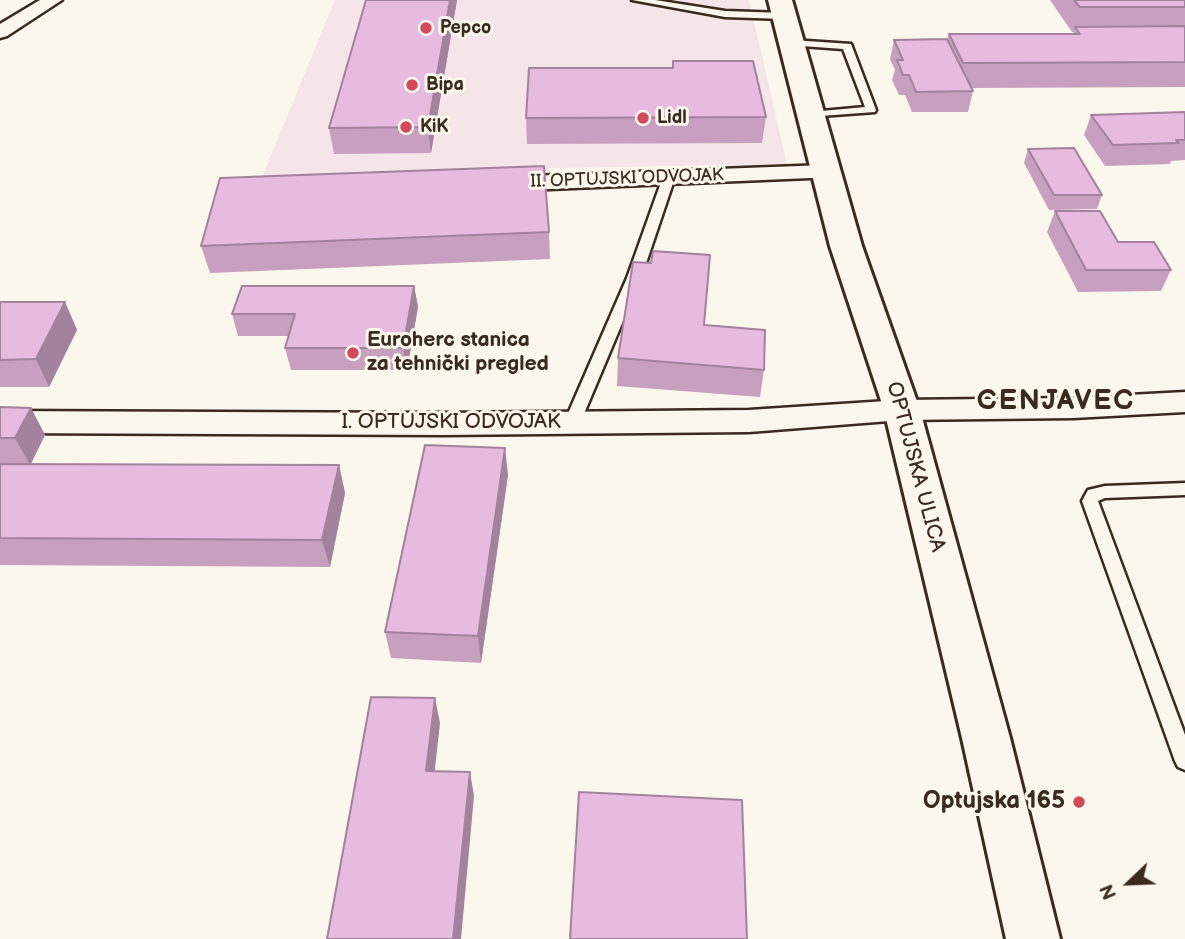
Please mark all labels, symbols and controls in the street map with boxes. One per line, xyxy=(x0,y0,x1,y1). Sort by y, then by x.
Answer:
place label: Pepco xyxy=(440,17,491,39)
marker: Pepco xyxy=(418,20,434,36)
place label: Bipa xyxy=(426,74,464,96)
marker: Bipa xyxy=(404,77,420,93)
place label: Lidl xyxy=(657,107,687,129)
marker: Lidl xyxy=(635,110,651,126)
place label: KiK xyxy=(420,116,449,138)
marker: KiK xyxy=(398,119,414,135)
street label: II. OPTUJSKI ODVOJAK xyxy=(530,165,724,193)
place label: Euroherc stanica za tehnički pregled xyxy=(367,328,549,378)
marker: Euroherc stanica za tehnički pregled xyxy=(345,345,361,361)
street label: OPTUJSKA ULICA xyxy=(880,379,950,555)
district label: CENJAVEC xyxy=(978,385,1134,419)
street label: I. OPTUJSKI ODVOJAK xyxy=(342,410,560,436)
place label: Optujska 165 xyxy=(923,788,1065,816)
marker: Optujska 165 xyxy=(1071,794,1087,810)
north arrow xyxy=(1094,848,1164,918)
text: N xyxy=(1096,880,1123,902)

